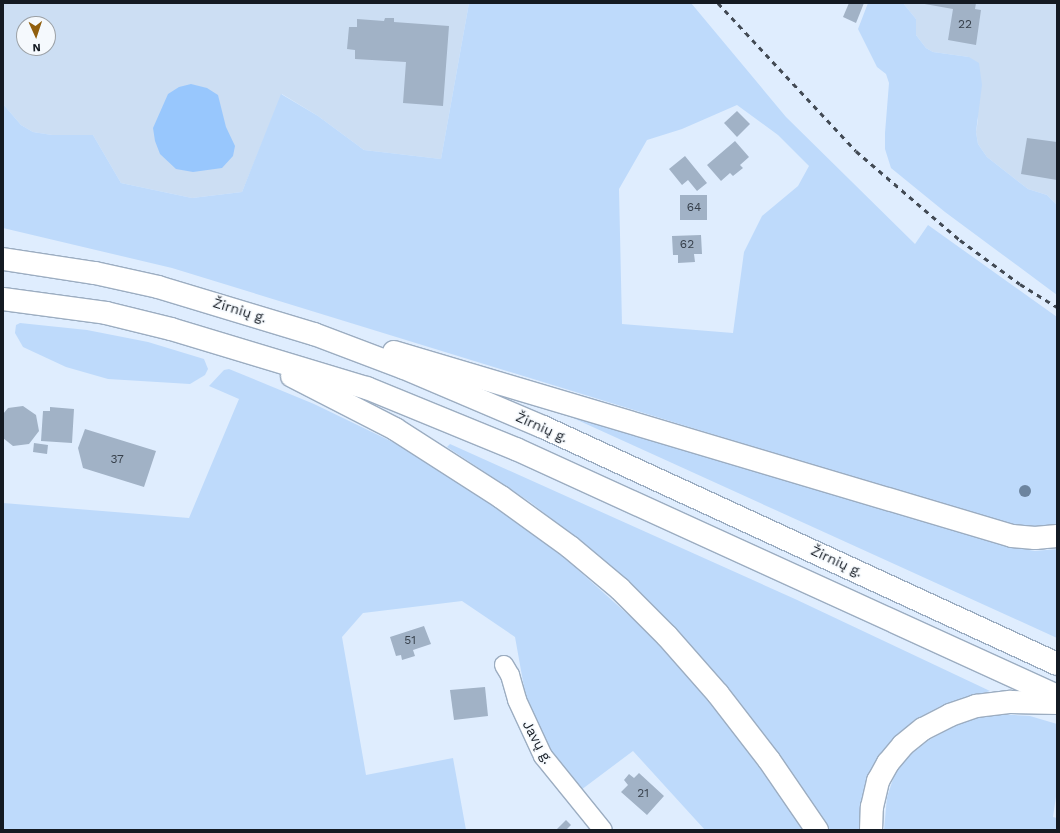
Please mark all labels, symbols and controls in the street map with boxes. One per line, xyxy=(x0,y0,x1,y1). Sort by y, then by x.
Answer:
north arrow xyxy=(16,16,56,56)
house number: 22 xyxy=(958,18,972,32)
text: N xyxy=(32,41,41,54)
house number: 64 xyxy=(687,201,701,215)
house number: 62 xyxy=(680,238,694,252)
street label: Žirnių g. xyxy=(211,294,269,326)
street label: Žirnių g. xyxy=(513,408,571,446)
house number: 37 xyxy=(110,453,124,467)
street label: Žirnių g. xyxy=(808,542,866,580)
house number: 51 xyxy=(404,634,416,648)
street label: Javų g. xyxy=(519,717,557,767)
house number: 21 xyxy=(637,787,649,801)

